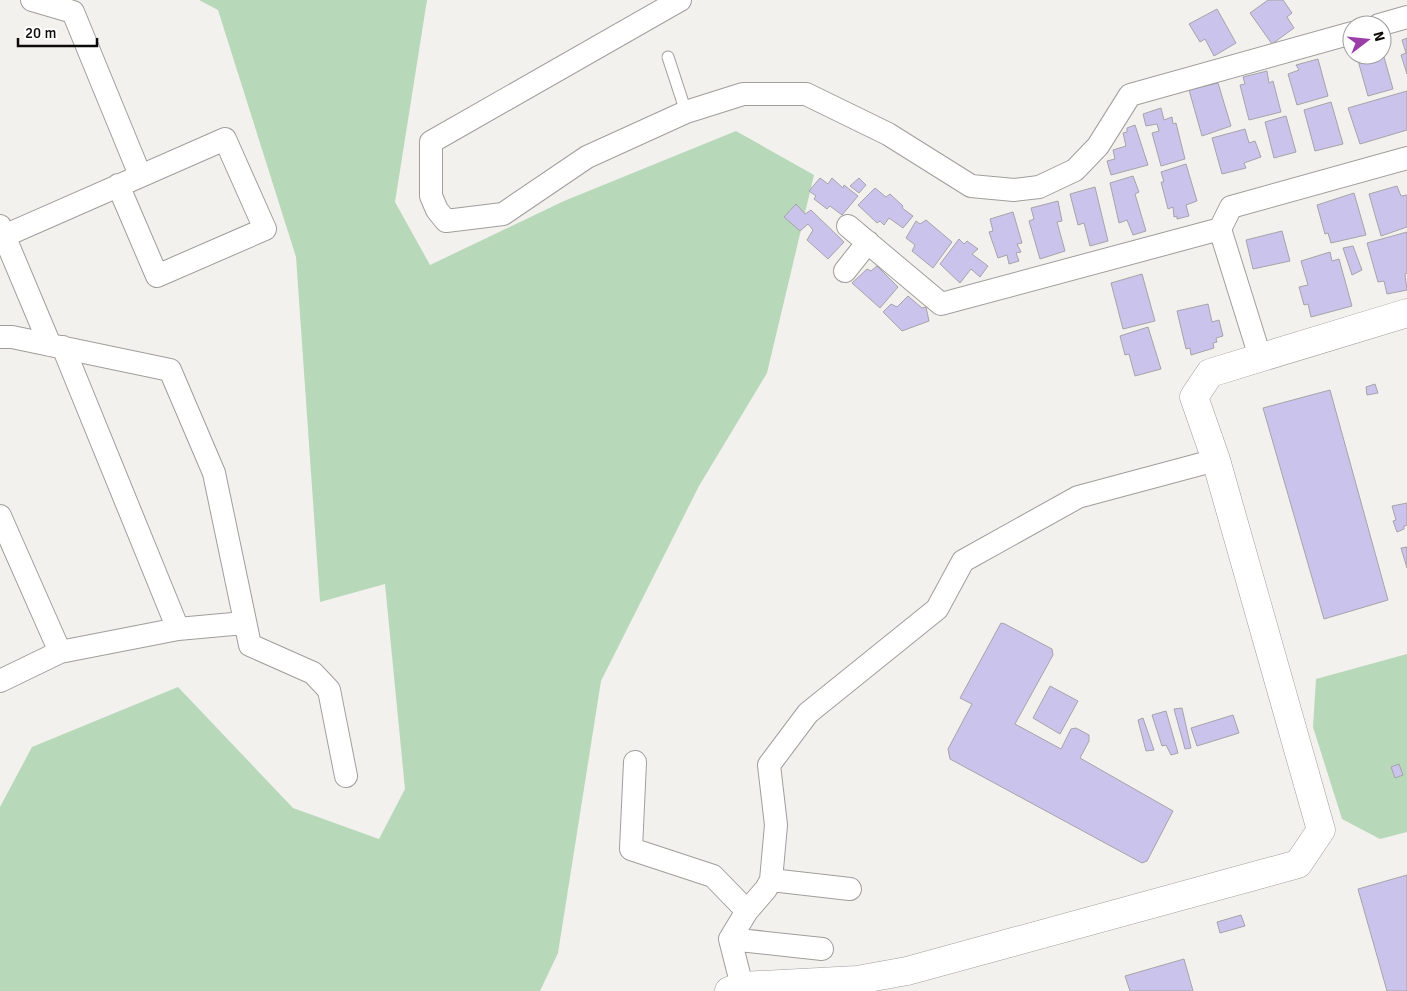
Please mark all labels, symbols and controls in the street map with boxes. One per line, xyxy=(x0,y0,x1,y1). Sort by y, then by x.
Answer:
scale bar xyxy=(18,15,96,47)
north arrow xyxy=(1342,15,1392,65)
text: 20 m xyxy=(25,24,56,42)
text: N xyxy=(1370,30,1389,44)

